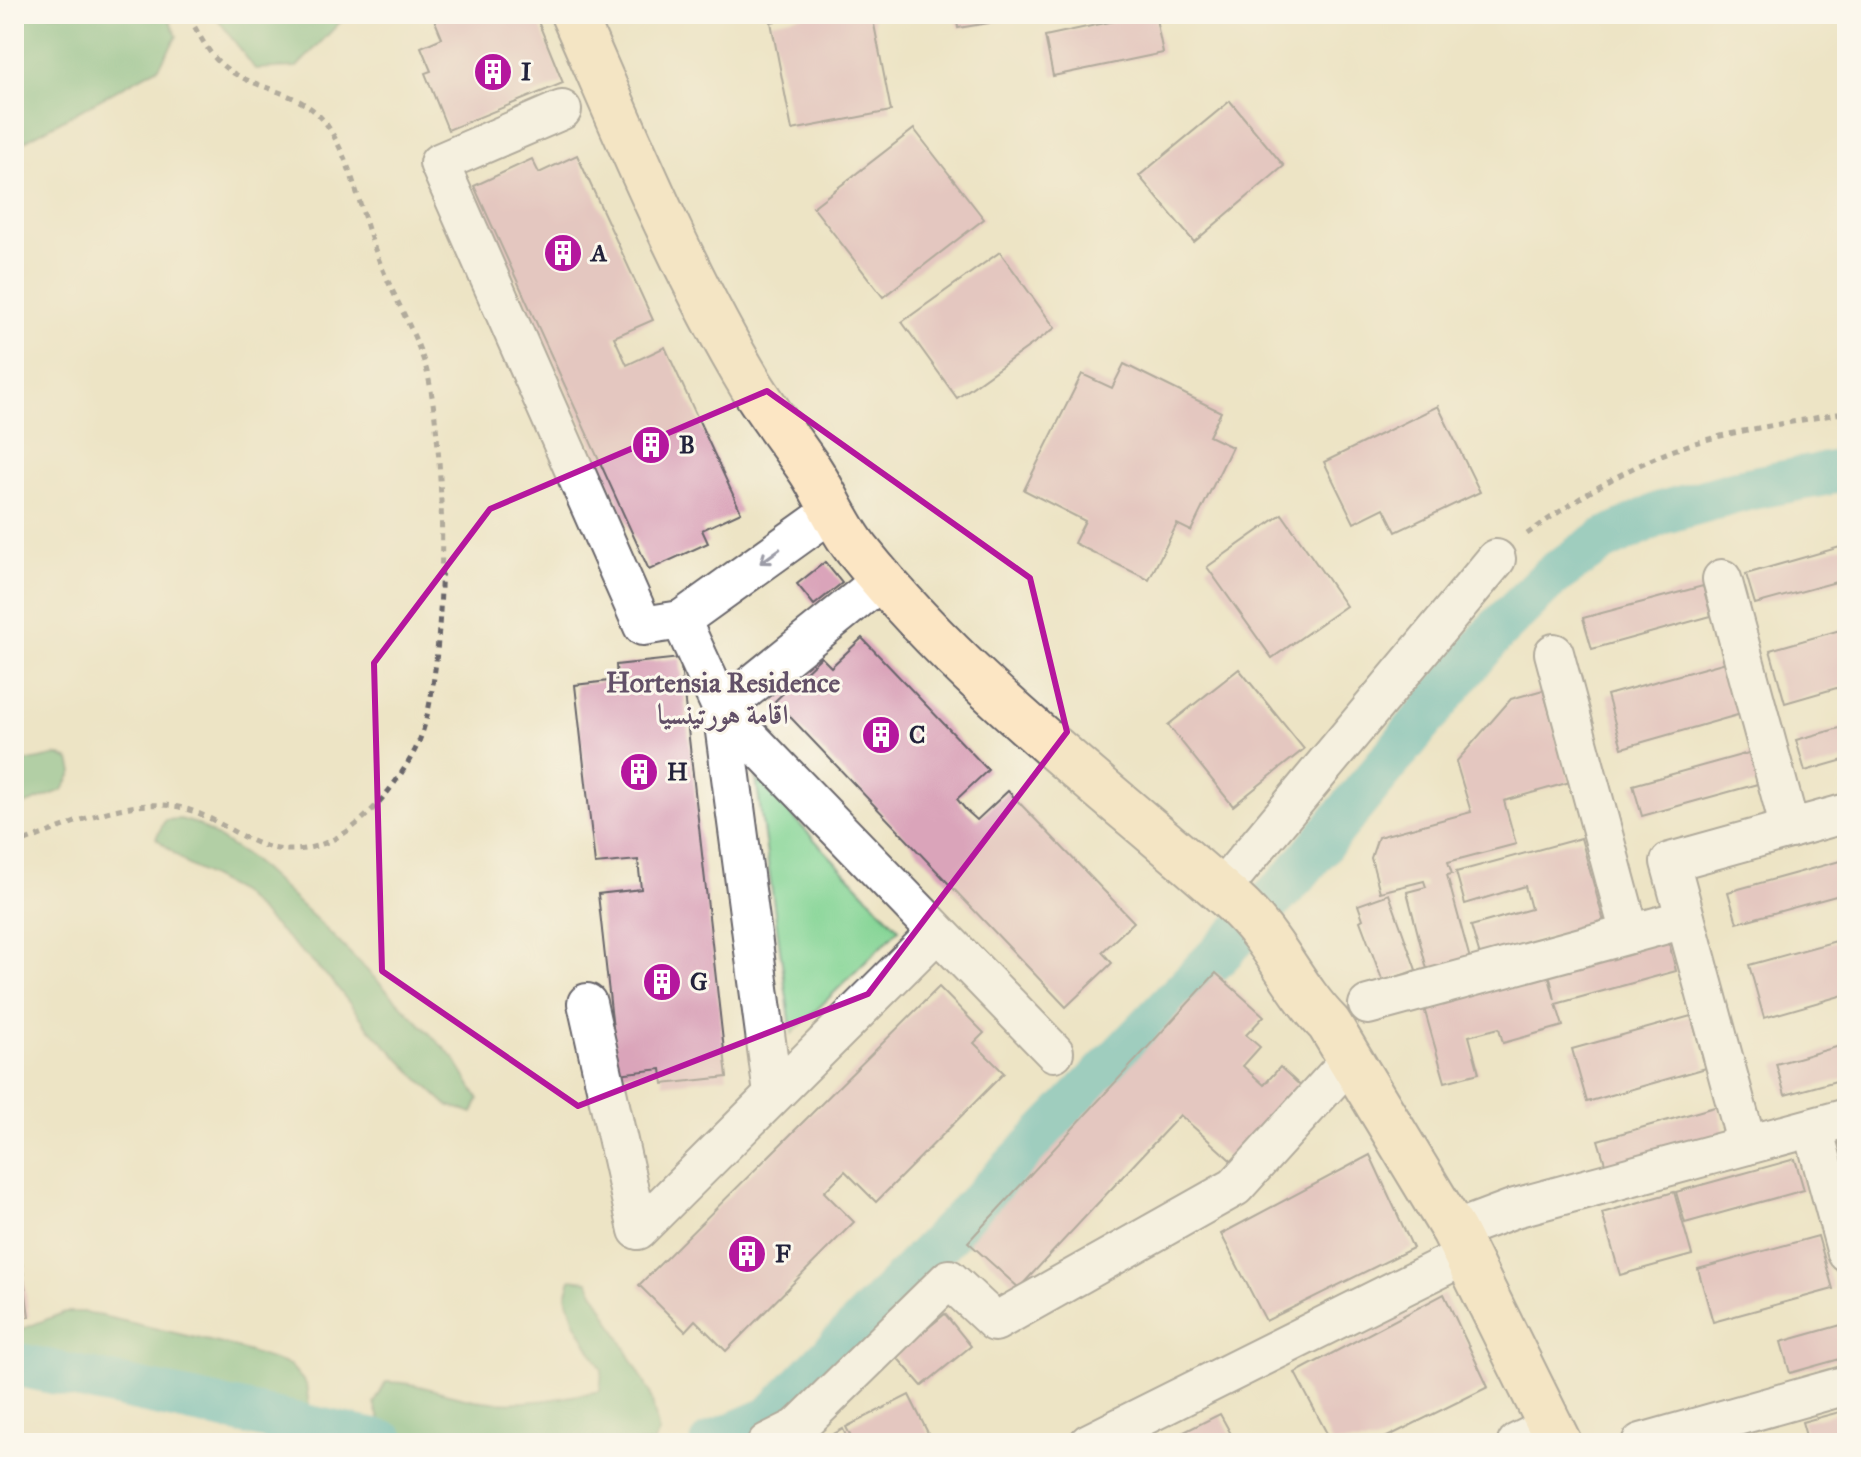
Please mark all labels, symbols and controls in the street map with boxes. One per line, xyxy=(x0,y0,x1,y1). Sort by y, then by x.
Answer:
building icon: I xyxy=(472,51,514,93)
place label: I xyxy=(521,57,531,87)
building icon: A xyxy=(542,232,584,274)
place label: A xyxy=(589,238,608,268)
building icon: B xyxy=(630,424,672,466)
place label: B xyxy=(679,430,695,460)
one-way arrow xyxy=(760,548,782,564)
district label: Hortensia Residence اقامة هورتينسيا xyxy=(606,665,841,732)
building icon: C xyxy=(860,714,902,756)
place label: C xyxy=(909,720,925,750)
building icon: H xyxy=(618,751,660,793)
place label: H xyxy=(667,757,688,787)
building icon: G xyxy=(641,961,683,1003)
place label: G xyxy=(690,967,708,997)
building icon: F xyxy=(726,1233,768,1275)
place label: F xyxy=(775,1239,791,1269)

